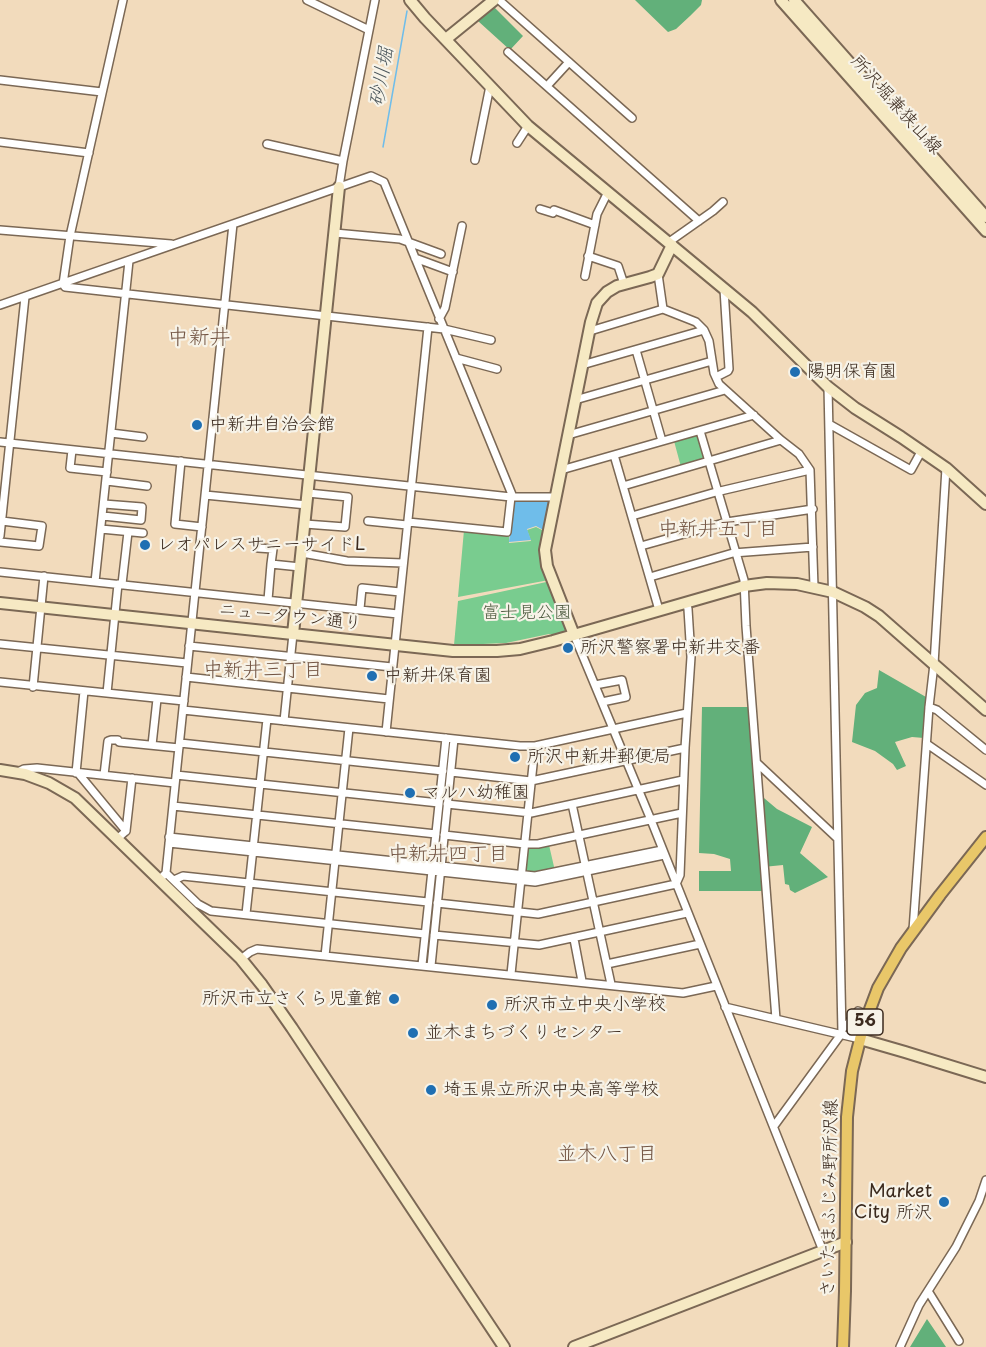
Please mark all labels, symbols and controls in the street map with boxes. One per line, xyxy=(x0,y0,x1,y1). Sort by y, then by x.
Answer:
water label: 砂川堀 xyxy=(365,45,399,109)
street label: 所沢堀兼狭山線 xyxy=(846,51,946,159)
district label: 中新井 xyxy=(168,325,230,351)
place label: 陽明保育園 xyxy=(807,361,897,383)
marker: 陽明保育園 xyxy=(788,365,802,379)
place label: 中新井自治会館 xyxy=(209,414,335,436)
marker: 中新井自治会館 xyxy=(190,418,204,432)
district label: 中新井五丁目 xyxy=(658,517,778,541)
place label: レオパレスサニーサイドL xyxy=(157,534,365,556)
marker: レオパレスサニーサイドL xyxy=(138,538,152,552)
street label: ニュータウン通り xyxy=(217,599,363,635)
park label: 富士見公園 xyxy=(482,602,572,624)
place label: 所沢警察署中新井交番 xyxy=(580,637,760,659)
marker: 所沢警察署中新井交番 xyxy=(561,641,575,655)
district label: 中新井三丁目 xyxy=(203,658,323,682)
place label: 中新井保育園 xyxy=(384,665,492,687)
marker: 中新井保育園 xyxy=(365,669,379,683)
place label: 所沢中新井郵便局 xyxy=(527,746,671,768)
marker: 所沢中新井郵便局 xyxy=(508,750,522,764)
place label: マルハ幼稚園 xyxy=(422,782,530,804)
marker: マルハ幼稚園 xyxy=(403,786,417,800)
district label: 中新井四丁目 xyxy=(388,842,508,866)
place label: 所沢市立さくら児童館 xyxy=(202,988,382,1010)
marker: 所沢市立さくら児童館 xyxy=(387,992,401,1006)
place label: 所沢市立中央小学校 xyxy=(504,994,666,1016)
marker: 所沢市立中央小学校 xyxy=(485,998,499,1012)
road number: 56 xyxy=(847,1009,883,1035)
place label: 並木まちづくりセンター xyxy=(425,1022,623,1044)
marker: 並木まちづくりセンター xyxy=(406,1026,420,1040)
place label: 埼玉県立所沢中央高等学校 xyxy=(443,1079,659,1101)
marker: 埼玉県立所沢中央高等学校 xyxy=(424,1083,438,1097)
street label: さいたまふじみ野所沢線 xyxy=(817,1099,843,1297)
district label: 並木八丁目 xyxy=(557,1142,657,1166)
place label: Market City 所沢 xyxy=(854,1181,932,1224)
marker: Market City 所沢 xyxy=(937,1195,951,1209)

